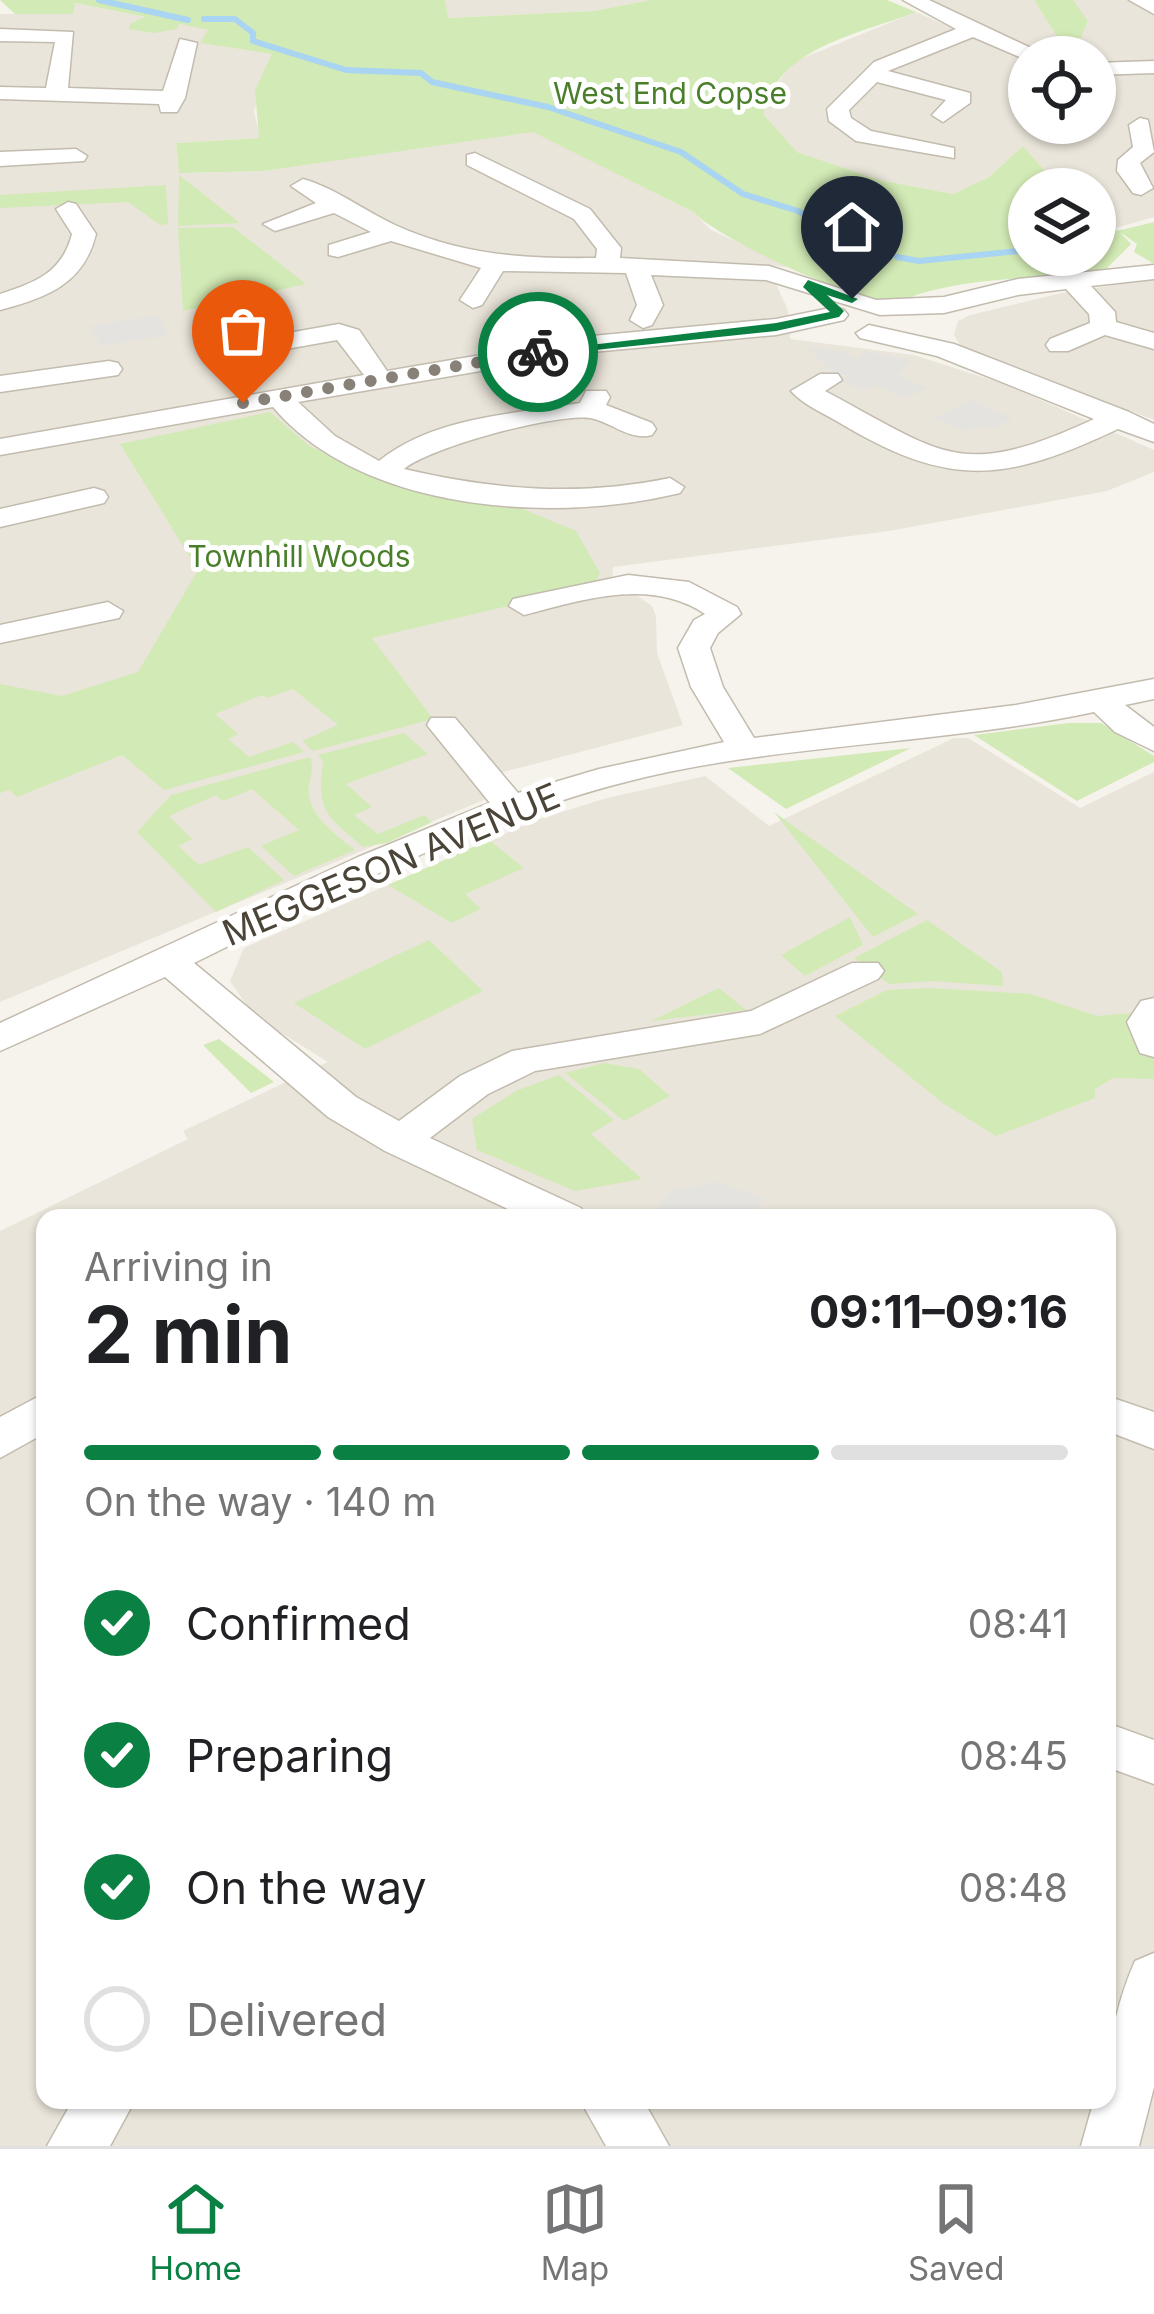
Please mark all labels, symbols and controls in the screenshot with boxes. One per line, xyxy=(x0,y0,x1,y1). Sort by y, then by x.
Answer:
map controls xyxy=(1008,36,1116,276)
button: locate xyxy=(1008,36,1116,144)
park label: West End Copse xyxy=(553,75,787,111)
button: layers xyxy=(1008,168,1116,276)
pin xyxy=(801,176,903,299)
icon: home xyxy=(819,194,885,260)
pin xyxy=(192,280,294,403)
courier xyxy=(478,292,598,412)
icon: bag xyxy=(210,298,276,364)
icon: bike xyxy=(505,319,571,385)
park label: Townhill Woods xyxy=(188,538,410,574)
street label: MEGGESON AVENUE xyxy=(216,773,566,955)
text: Arriving in xyxy=(84,1243,273,1290)
text: 09:11–09:16 xyxy=(809,1284,1068,1339)
text: 2 min xyxy=(84,1287,292,1382)
text: On the way · 140 m xyxy=(84,1478,437,1525)
icon: check xyxy=(84,1590,150,1656)
text: Confirmed xyxy=(186,1596,411,1651)
text: 08:41 xyxy=(968,1600,1068,1647)
icon: check xyxy=(84,1722,150,1788)
text: Preparing xyxy=(186,1728,393,1783)
text: 08:45 xyxy=(959,1732,1068,1779)
icon: check xyxy=(84,1854,150,1920)
text: On the way xyxy=(186,1860,427,1915)
text: 08:48 xyxy=(959,1864,1068,1911)
text: Delivered xyxy=(186,1992,387,2047)
tab: Home xyxy=(149,2176,242,2288)
tab: Map xyxy=(541,2176,609,2288)
tab: Saved xyxy=(908,2176,1005,2288)

